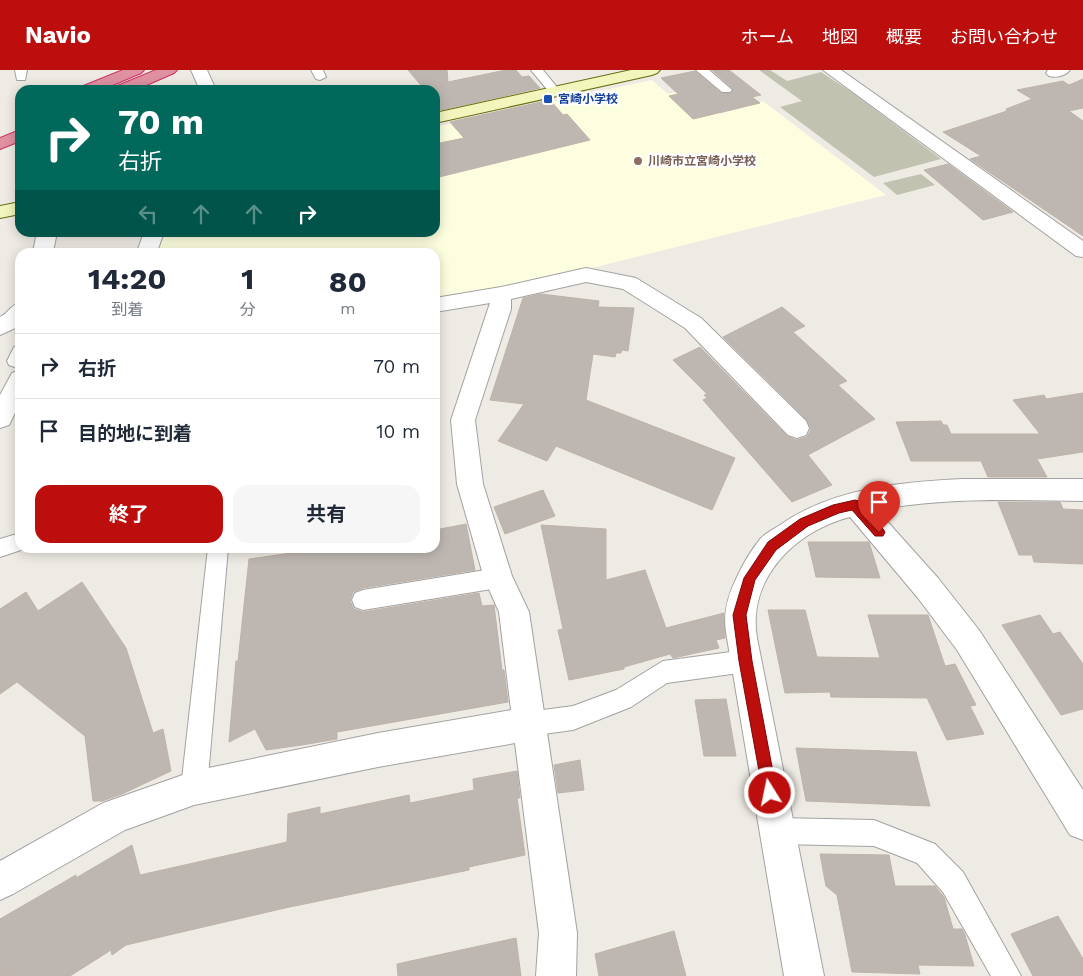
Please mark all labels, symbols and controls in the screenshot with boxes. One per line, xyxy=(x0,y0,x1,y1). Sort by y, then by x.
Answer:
text: Navio xyxy=(25,21,91,49)
text: ホーム xyxy=(741,26,794,47)
text: 地図 xyxy=(822,26,858,47)
text: 概要 xyxy=(886,26,922,47)
text: お問い合わせ xyxy=(950,26,1058,47)
place label: 宮崎小学校 xyxy=(558,92,618,106)
marker: 宮崎小学校 xyxy=(542,93,554,105)
text: 70 m xyxy=(118,101,204,143)
icon: right xyxy=(35,105,100,170)
text: 右折 xyxy=(118,149,162,174)
place label: 川崎市立宮崎小学校 xyxy=(648,154,756,168)
marker: 川崎市立宮崎小学校 xyxy=(632,155,644,167)
icon: left xyxy=(134,200,162,228)
icon: ahead xyxy=(187,200,215,228)
icon: ahead xyxy=(240,200,268,228)
icon: right xyxy=(293,200,321,228)
text: 14:20 xyxy=(88,261,167,296)
text: 1 xyxy=(241,261,254,296)
text: 80 xyxy=(329,264,367,299)
text: m xyxy=(340,299,355,318)
text: 到着 xyxy=(111,300,143,319)
text: 分 xyxy=(240,300,256,319)
icon: right xyxy=(35,352,63,380)
text: 70 m xyxy=(373,355,420,378)
text: 右折 xyxy=(78,357,116,380)
icon: arrive xyxy=(35,417,63,445)
text: 10 m xyxy=(376,420,420,443)
text: 目的地に到着 xyxy=(78,422,192,445)
pin xyxy=(858,481,900,532)
button: 終了 xyxy=(35,485,223,543)
button: 共有 xyxy=(233,485,420,543)
icon: arrive xyxy=(865,488,893,516)
position arrow xyxy=(743,766,795,818)

